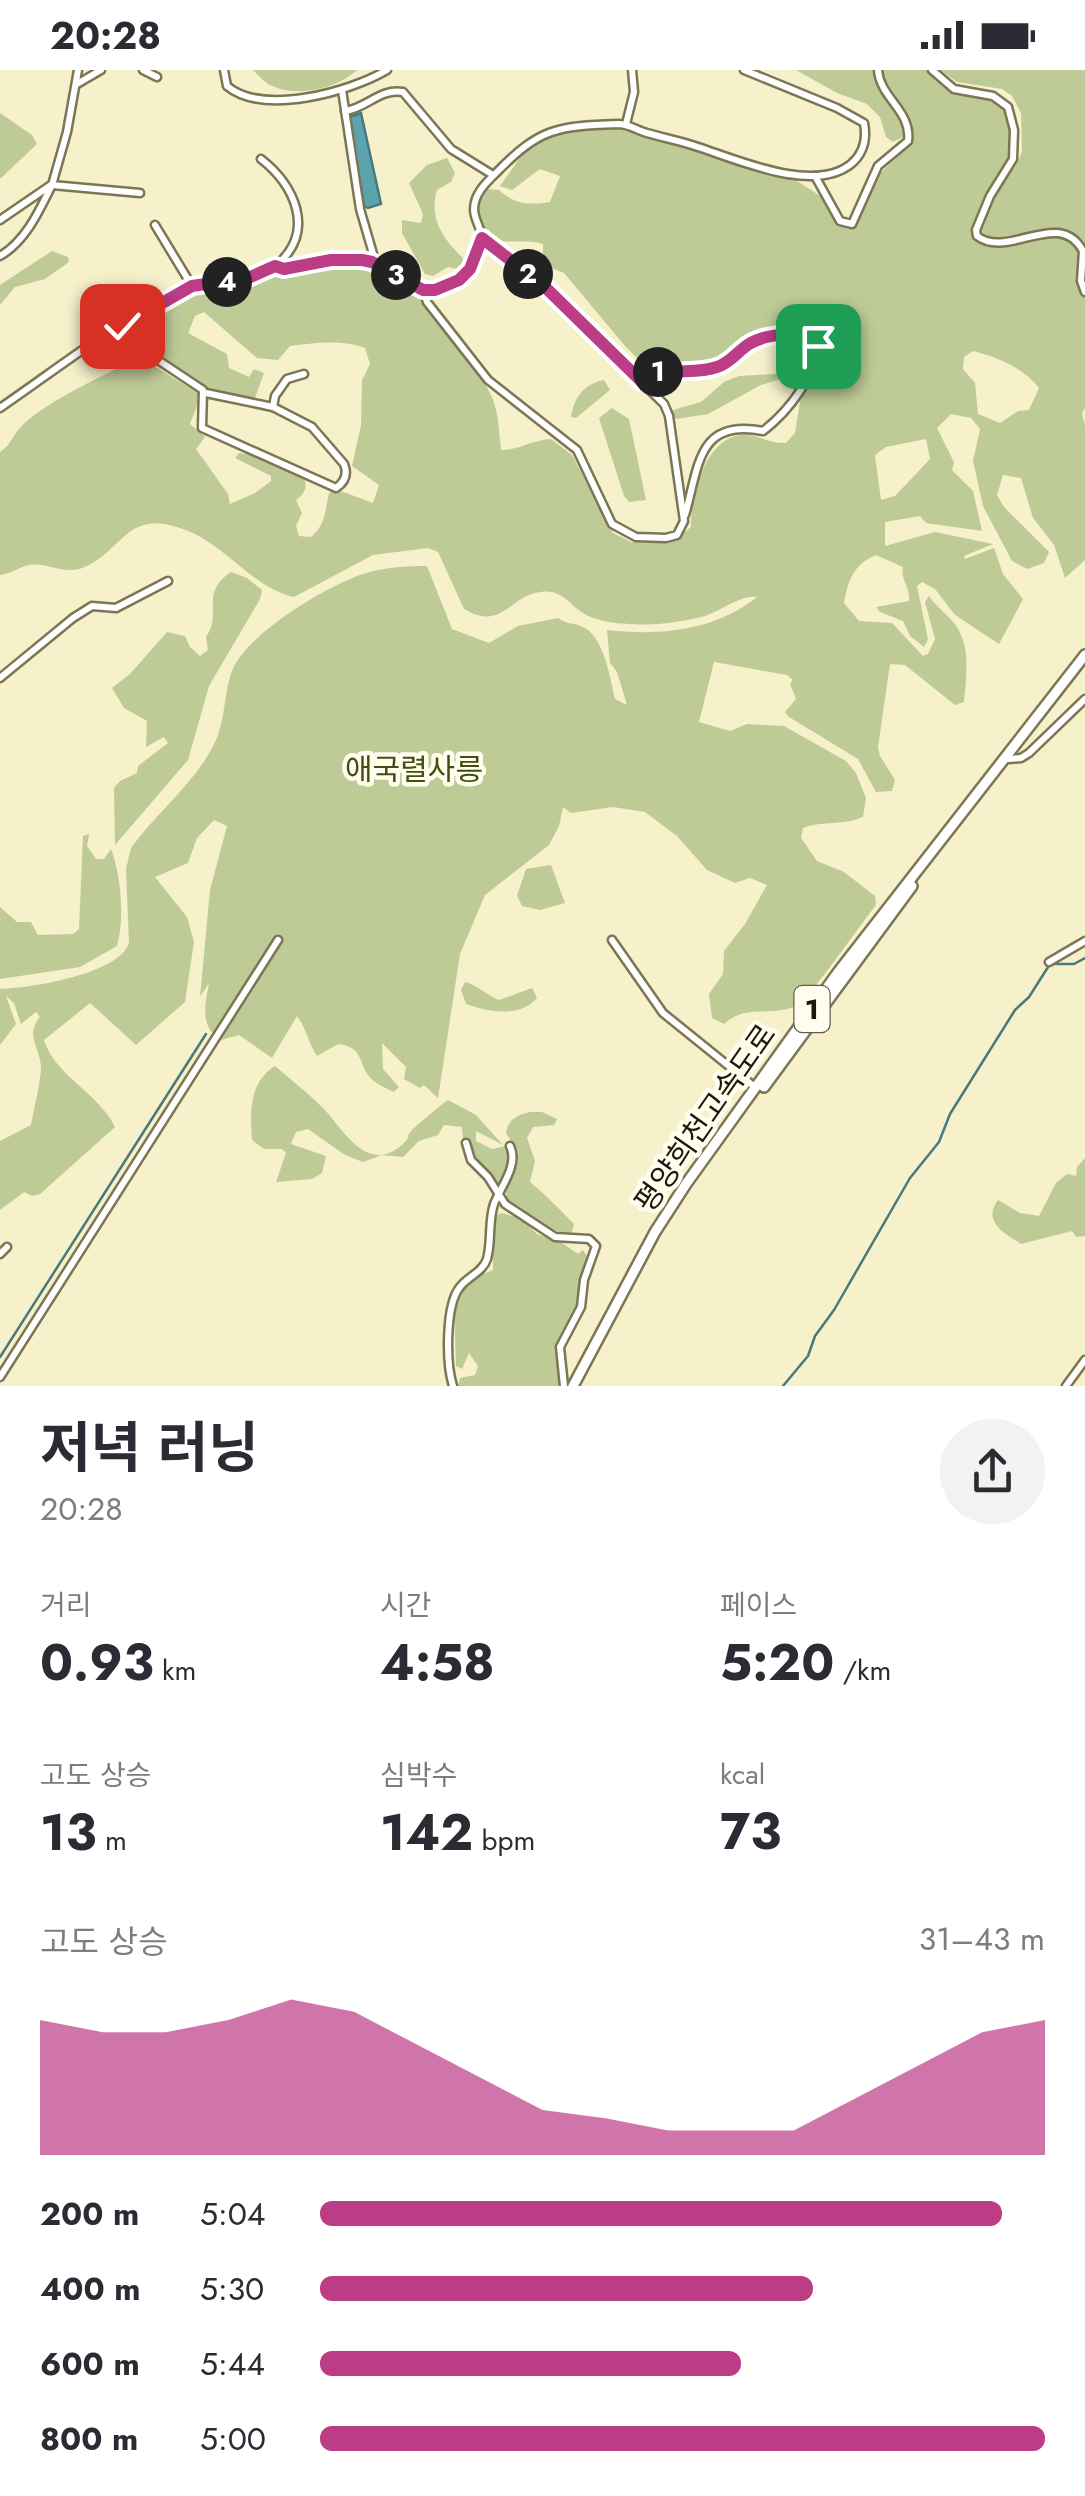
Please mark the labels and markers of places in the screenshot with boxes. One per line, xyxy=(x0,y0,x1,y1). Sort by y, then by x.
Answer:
pin: 2 xyxy=(503,249,553,299)
pin: 3 xyxy=(371,250,421,300)
pin: 4 xyxy=(202,257,252,307)
pin xyxy=(80,284,165,369)
pin xyxy=(776,304,861,389)
pin: 1 xyxy=(633,347,683,397)

